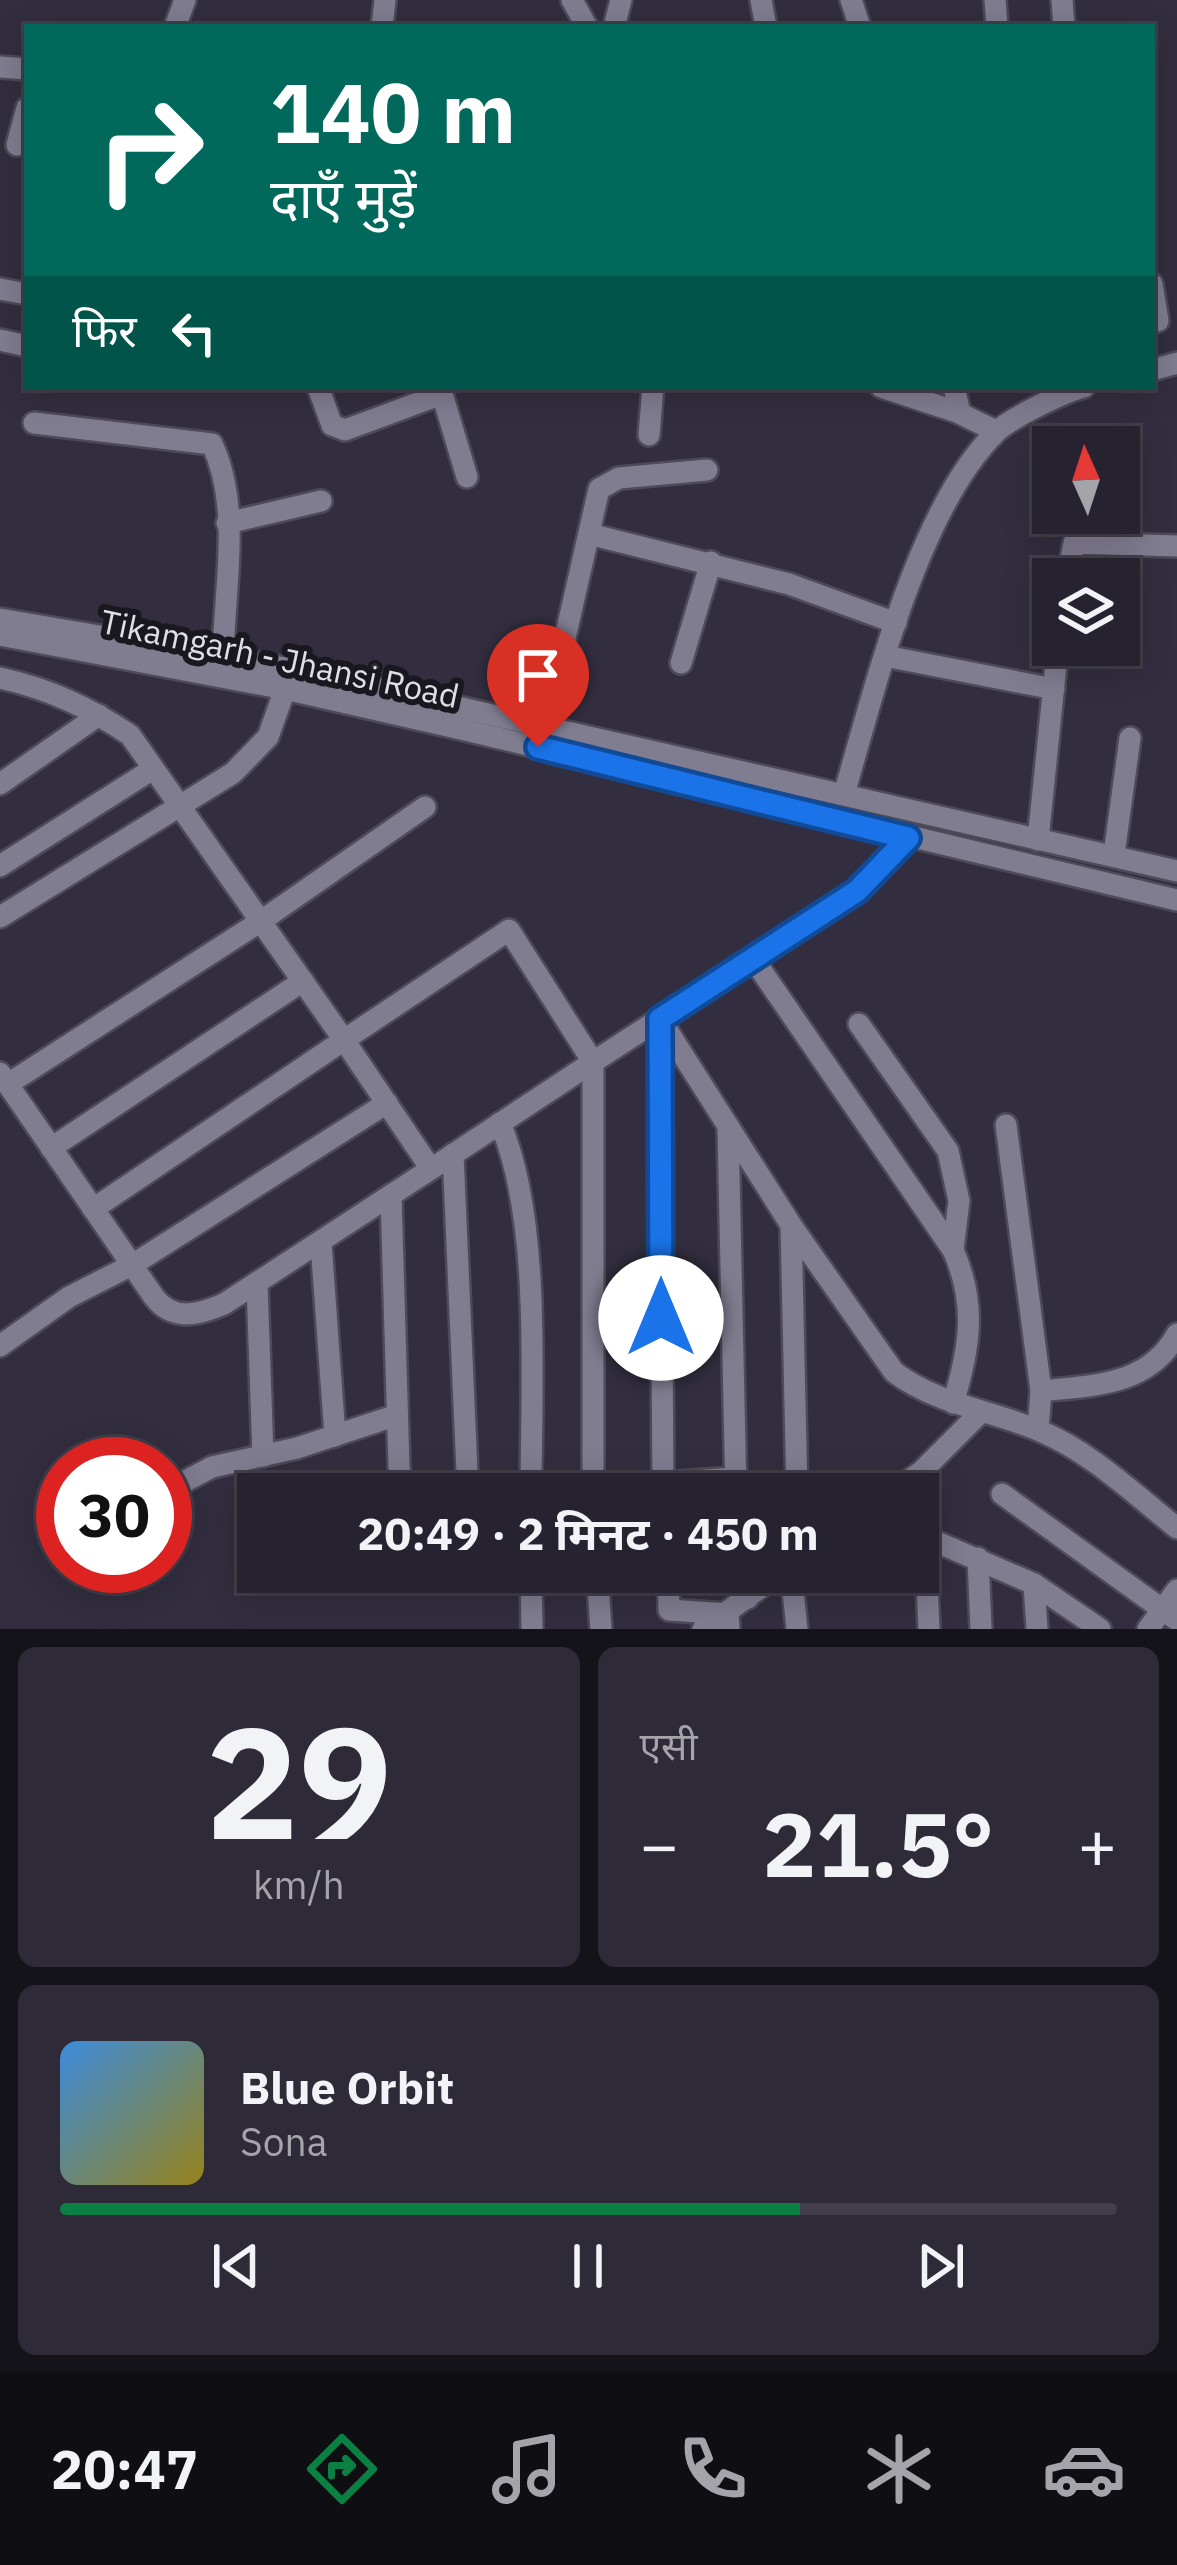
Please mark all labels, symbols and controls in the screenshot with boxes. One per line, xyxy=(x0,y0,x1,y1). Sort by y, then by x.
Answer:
text: 140 m xyxy=(270,57,516,166)
icon: right xyxy=(72,72,228,228)
text: दाएँ मुड़ें xyxy=(270,163,416,233)
icon: left xyxy=(161,300,227,366)
text: फिर xyxy=(72,301,137,359)
north arrow xyxy=(1032,426,1140,534)
map controls xyxy=(1032,426,1140,666)
button: layers xyxy=(1032,558,1140,666)
street label: Tikamgarh - Jhansi Road xyxy=(97,599,463,717)
pin xyxy=(487,624,589,747)
icon: arrive xyxy=(505,642,571,708)
position arrow xyxy=(598,1255,724,1381)
speed limit sign: 30 xyxy=(36,1437,192,1593)
text: 20:49 · 2 मिनट · 450 m xyxy=(357,1504,819,1562)
text: 29 xyxy=(205,1679,392,1882)
text: एसी xyxy=(640,1720,698,1771)
text: 21.5° xyxy=(762,1785,994,1902)
text: − xyxy=(640,1801,679,1887)
text: + xyxy=(1077,1801,1117,1887)
text: km/h xyxy=(253,1859,345,1910)
text: Blue Orbit xyxy=(240,2058,454,2116)
text: Sona xyxy=(240,2116,327,2167)
icon: previous xyxy=(203,2233,269,2299)
icon: pause xyxy=(555,2233,621,2299)
icon: next xyxy=(908,2233,974,2299)
icon: directions xyxy=(300,2427,384,2511)
icon: music xyxy=(485,2427,569,2511)
icon: phone xyxy=(671,2427,755,2511)
icon: climate xyxy=(857,2427,941,2511)
icon: car xyxy=(1042,2427,1126,2511)
text: 20:47 xyxy=(51,2434,198,2504)

